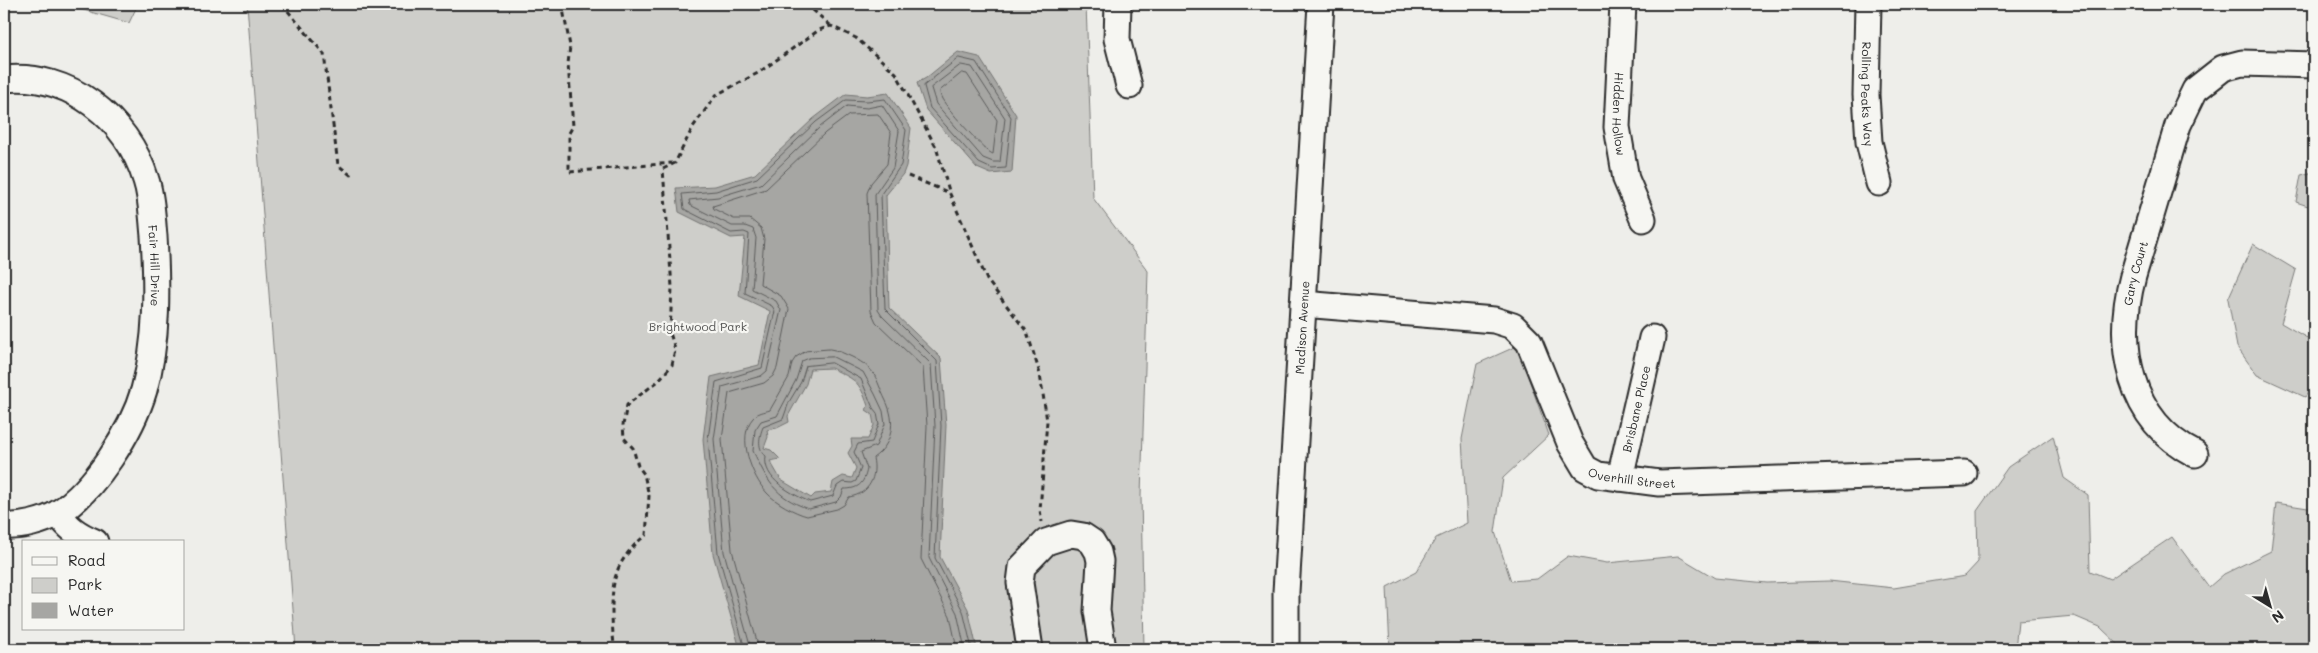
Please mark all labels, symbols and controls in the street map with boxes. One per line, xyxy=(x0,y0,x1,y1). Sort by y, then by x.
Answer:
street label: Rolling Peaks Way xyxy=(1858,41,1878,148)
street label: Hidden Hollow xyxy=(1609,72,1630,157)
street label: Fair Hill Drive xyxy=(145,224,164,307)
street label: Gary Court xyxy=(2119,239,2151,306)
street label: Madison Avenue xyxy=(1291,280,1313,375)
park label: Brightwood Park xyxy=(649,318,747,334)
street label: Brisbane Place xyxy=(1618,364,1653,454)
street label: Overhill Street xyxy=(1585,463,1676,491)
legend xyxy=(22,540,185,630)
text: Road xyxy=(68,550,105,570)
text: Park xyxy=(68,574,102,594)
north arrow xyxy=(2246,580,2296,630)
text: Water xyxy=(68,600,114,620)
text: N xyxy=(2268,606,2288,628)

